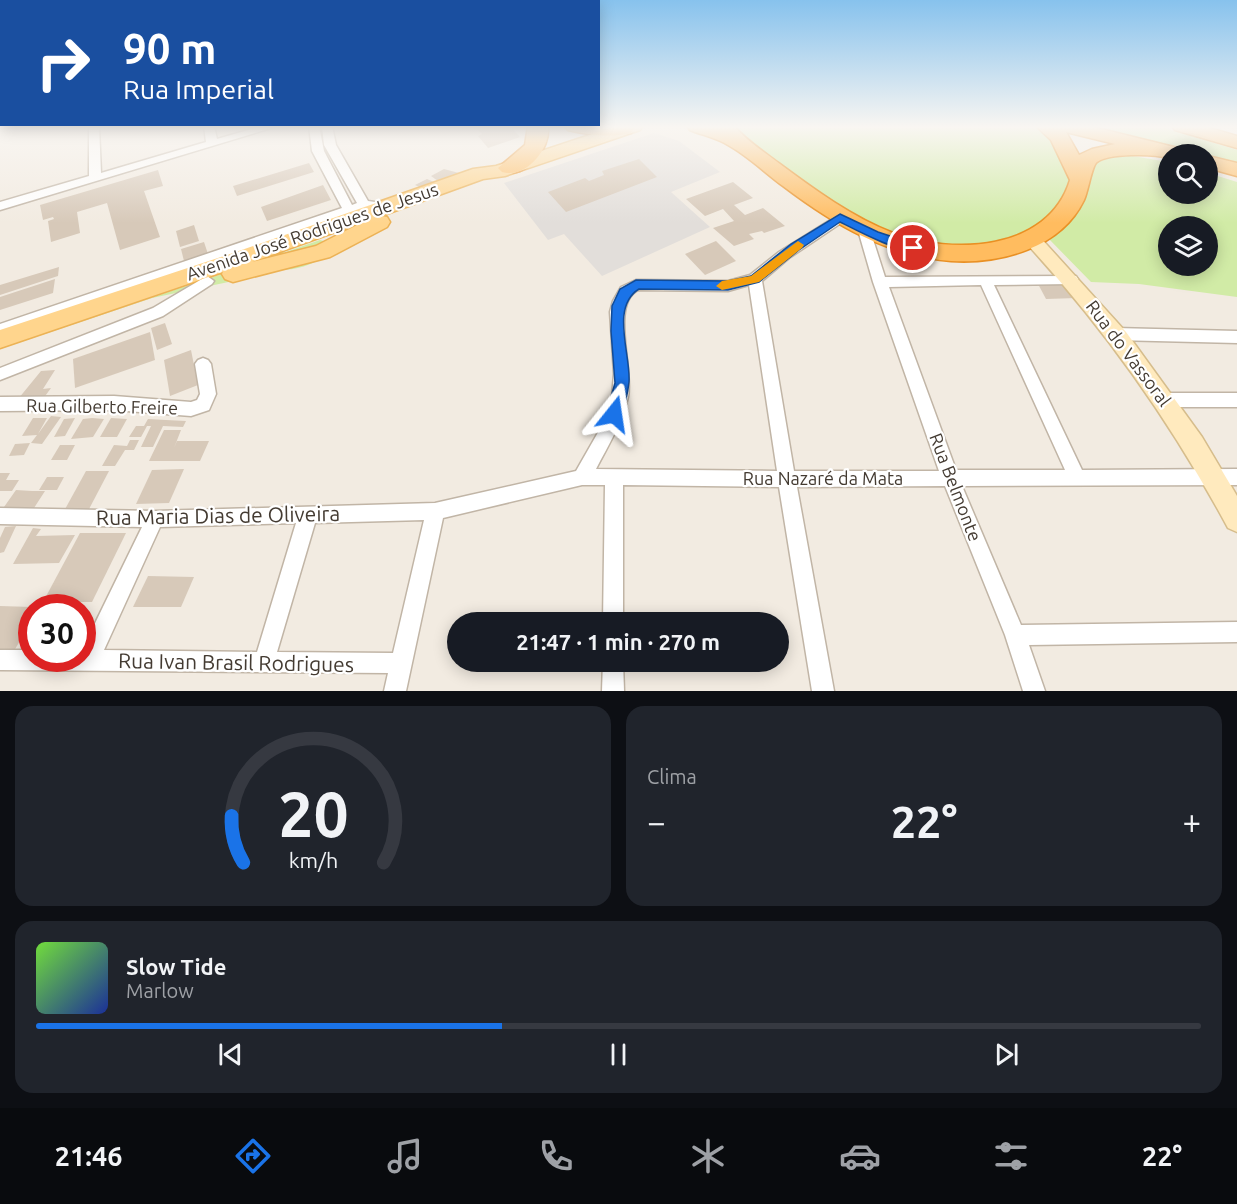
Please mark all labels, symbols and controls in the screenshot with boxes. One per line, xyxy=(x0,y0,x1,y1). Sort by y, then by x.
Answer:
icon: right xyxy=(24,24,102,102)
text: 90 m xyxy=(123,25,217,72)
text: Rua Imperial xyxy=(123,74,274,104)
map controls xyxy=(1158,144,1218,276)
button: search xyxy=(1158,144,1218,204)
street label: Avenida José Rodrigues de Jesus xyxy=(183,178,441,284)
button: layers xyxy=(1158,216,1218,276)
pin xyxy=(887,222,938,273)
icon: arrive xyxy=(896,231,929,264)
street label: Rua do Vassoral xyxy=(1083,296,1175,410)
position arrow xyxy=(582,382,646,446)
street label: Rua Gilberto Freire xyxy=(26,395,178,417)
street label: Rua Belmonte xyxy=(926,430,986,544)
street label: Rua Nazaré da Mata xyxy=(743,468,903,488)
street label: Rua Maria Dias de Oliveira xyxy=(96,501,340,529)
speed limit sign: 30 xyxy=(18,594,96,672)
text: 21:47 · 1 min · 270 m xyxy=(516,629,720,654)
street label: Rua Ivan Brasil Rodrigues xyxy=(118,648,354,676)
text: Clima xyxy=(647,765,697,788)
text: 20 xyxy=(278,779,348,849)
text: 22° xyxy=(891,796,957,847)
text: − xyxy=(647,803,666,840)
text: + xyxy=(1182,803,1201,840)
text: km/h xyxy=(288,848,338,872)
text: Slow Tide xyxy=(126,954,226,979)
text: Marlow xyxy=(126,979,194,1002)
icon: previous xyxy=(214,1038,247,1071)
icon: pause xyxy=(602,1038,635,1071)
icon: next xyxy=(990,1038,1023,1071)
icon: directions xyxy=(232,1135,274,1177)
icon: music xyxy=(384,1135,426,1177)
icon: phone xyxy=(535,1135,577,1177)
icon: climate xyxy=(687,1135,729,1177)
icon: car xyxy=(839,1135,881,1177)
icon: filters xyxy=(990,1135,1032,1177)
text: 21:46 xyxy=(55,1141,122,1171)
text: 22° xyxy=(1142,1141,1182,1171)

